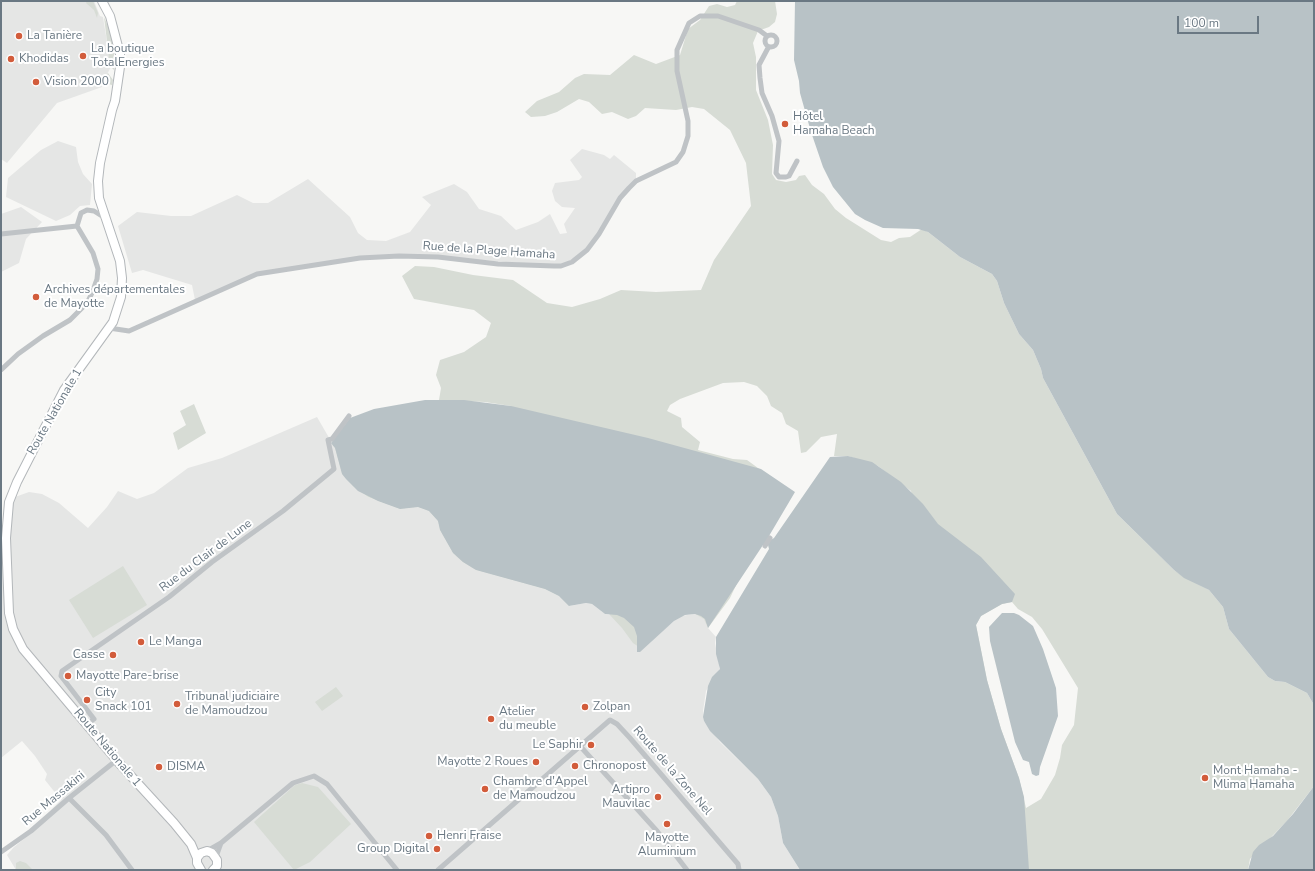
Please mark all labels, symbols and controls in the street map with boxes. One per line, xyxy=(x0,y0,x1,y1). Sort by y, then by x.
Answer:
scale bar xyxy=(1179,8,1261,34)
text: 100 m xyxy=(1184,15,1219,31)
place label: La Tanière xyxy=(27,29,82,43)
marker: La Tanière xyxy=(14,31,24,41)
place label: La boutique TotalEnergies xyxy=(91,42,164,70)
marker: La boutique TotalEnergies xyxy=(78,51,88,61)
place label: Khodidas xyxy=(19,52,69,66)
marker: Khodidas xyxy=(6,54,16,64)
place label: Vision 2000 xyxy=(44,75,109,89)
marker: Vision 2000 xyxy=(31,77,41,87)
place label: Hôtel Hamaha Beach xyxy=(793,110,875,138)
marker: Hôtel Hamaha Beach xyxy=(780,119,790,129)
street label: Rue de la Plage Hamaha xyxy=(422,239,556,263)
place label: Archives départementales de Mayotte xyxy=(44,283,185,311)
marker: Archives départementales de Mayotte xyxy=(31,292,41,302)
street label: Route Nationale 1 xyxy=(24,366,86,458)
street label: Rue du Clair de Lune xyxy=(157,517,255,595)
place label: Le Manga xyxy=(149,635,202,649)
marker: Le Manga xyxy=(136,637,146,647)
place label: Casse xyxy=(73,648,105,662)
marker: Casse xyxy=(108,650,118,660)
place label: Mayotte Pare-brise xyxy=(76,669,179,683)
marker: Mayotte Pare-brise xyxy=(63,671,73,681)
place label: City Snack 101 xyxy=(95,686,152,714)
place label: Tribunal judiciaire de Mamoudzou xyxy=(185,690,279,718)
marker: City Snack 101 xyxy=(82,695,92,705)
marker: Tribunal judiciaire de Mamoudzou xyxy=(172,699,182,709)
place label: Zolpan xyxy=(593,700,630,714)
marker: Zolpan xyxy=(580,702,590,712)
place label: Atelier du meuble xyxy=(499,705,556,733)
street label: Route Nationale 1 xyxy=(70,706,144,790)
marker: Atelier du meuble xyxy=(486,714,496,724)
street label: Route de la Zone Nel xyxy=(629,724,715,818)
place label: Le Saphir xyxy=(532,738,583,752)
marker: Le Saphir xyxy=(586,740,596,750)
place label: Mayotte 2 Roues xyxy=(437,755,528,769)
marker: Mayotte 2 Roues xyxy=(531,757,541,767)
place label: Chronopost xyxy=(583,759,646,773)
place label: DISMA xyxy=(167,760,205,774)
marker: Chronopost xyxy=(570,761,580,771)
marker: DISMA xyxy=(154,762,164,772)
place label: Mont Hamaha - Mlima Hamaha xyxy=(1213,764,1298,792)
street label: Rue Massakini xyxy=(20,769,88,829)
marker: Mont Hamaha - Mlima Hamaha xyxy=(1200,773,1210,783)
place label: Chambre d'Appel de Mamoudzou xyxy=(493,775,588,803)
place label: Artipro Mauvilac xyxy=(602,783,650,811)
marker: Chambre d'Appel de Mamoudzou xyxy=(480,784,490,794)
marker: Artipro Mauvilac xyxy=(653,792,663,802)
marker: Mayotte Aluminium xyxy=(662,819,672,829)
place label: Henri Fraise xyxy=(437,829,501,843)
marker: Henri Fraise xyxy=(424,831,434,841)
place label: Mayotte Aluminium xyxy=(638,831,696,859)
place label: Group Digital xyxy=(357,842,429,856)
marker: Group Digital xyxy=(432,844,442,854)

